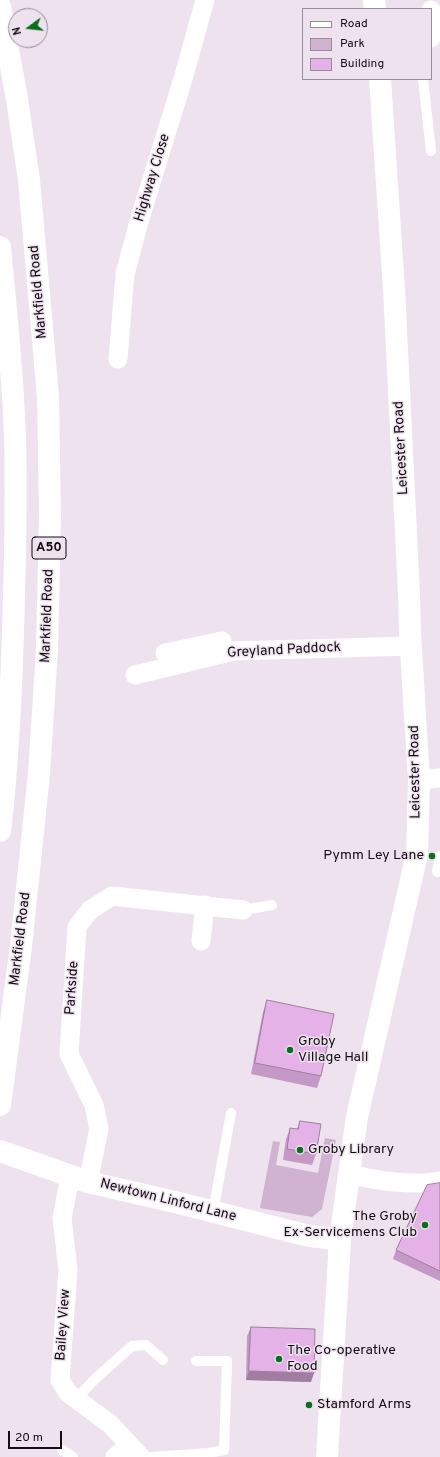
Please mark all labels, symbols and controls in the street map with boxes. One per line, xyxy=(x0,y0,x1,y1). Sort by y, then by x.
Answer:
north arrow xyxy=(8,8,48,48)
legend xyxy=(302,8,432,80)
text: Road xyxy=(340,16,368,32)
text: N xyxy=(10,25,25,36)
text: Park xyxy=(340,36,365,52)
text: Building xyxy=(340,56,384,72)
street label: Highway Close xyxy=(132,132,174,224)
street label: Markfield Road xyxy=(27,244,51,340)
street label: Leicester Road xyxy=(391,401,413,495)
road number: A50 xyxy=(32,537,66,559)
street label: Markfield Road xyxy=(38,569,58,663)
street label: Greyland Paddock xyxy=(227,640,341,662)
street label: Leicester Road xyxy=(407,725,425,819)
place label: Pymm Ley Lane xyxy=(323,848,424,864)
marker: Pymm Ley Lane xyxy=(427,851,437,861)
street label: Markfield Road xyxy=(7,891,35,987)
street label: Parkside xyxy=(63,960,83,1016)
place label: Groby Village Hall xyxy=(298,1034,368,1066)
marker: Groby Village Hall xyxy=(285,1045,295,1055)
place label: Groby Library xyxy=(308,1142,394,1158)
marker: Groby Library xyxy=(295,1145,305,1155)
street label: Newtown Linford Lane xyxy=(98,1176,238,1226)
place label: The Groby Ex-Servicemens Club xyxy=(283,1209,417,1242)
marker: The Groby Ex-Servicemens Club xyxy=(420,1220,430,1230)
street label: Bailey View xyxy=(53,1289,75,1361)
place label: The Co-operative Food xyxy=(287,1343,396,1376)
marker: The Co-operative Food xyxy=(274,1354,284,1364)
place label: Stamford Arms xyxy=(317,1397,411,1413)
marker: Stamford Arms xyxy=(304,1400,314,1410)
scale bar xyxy=(10,1423,64,1449)
text: 20 m xyxy=(15,1430,43,1446)

